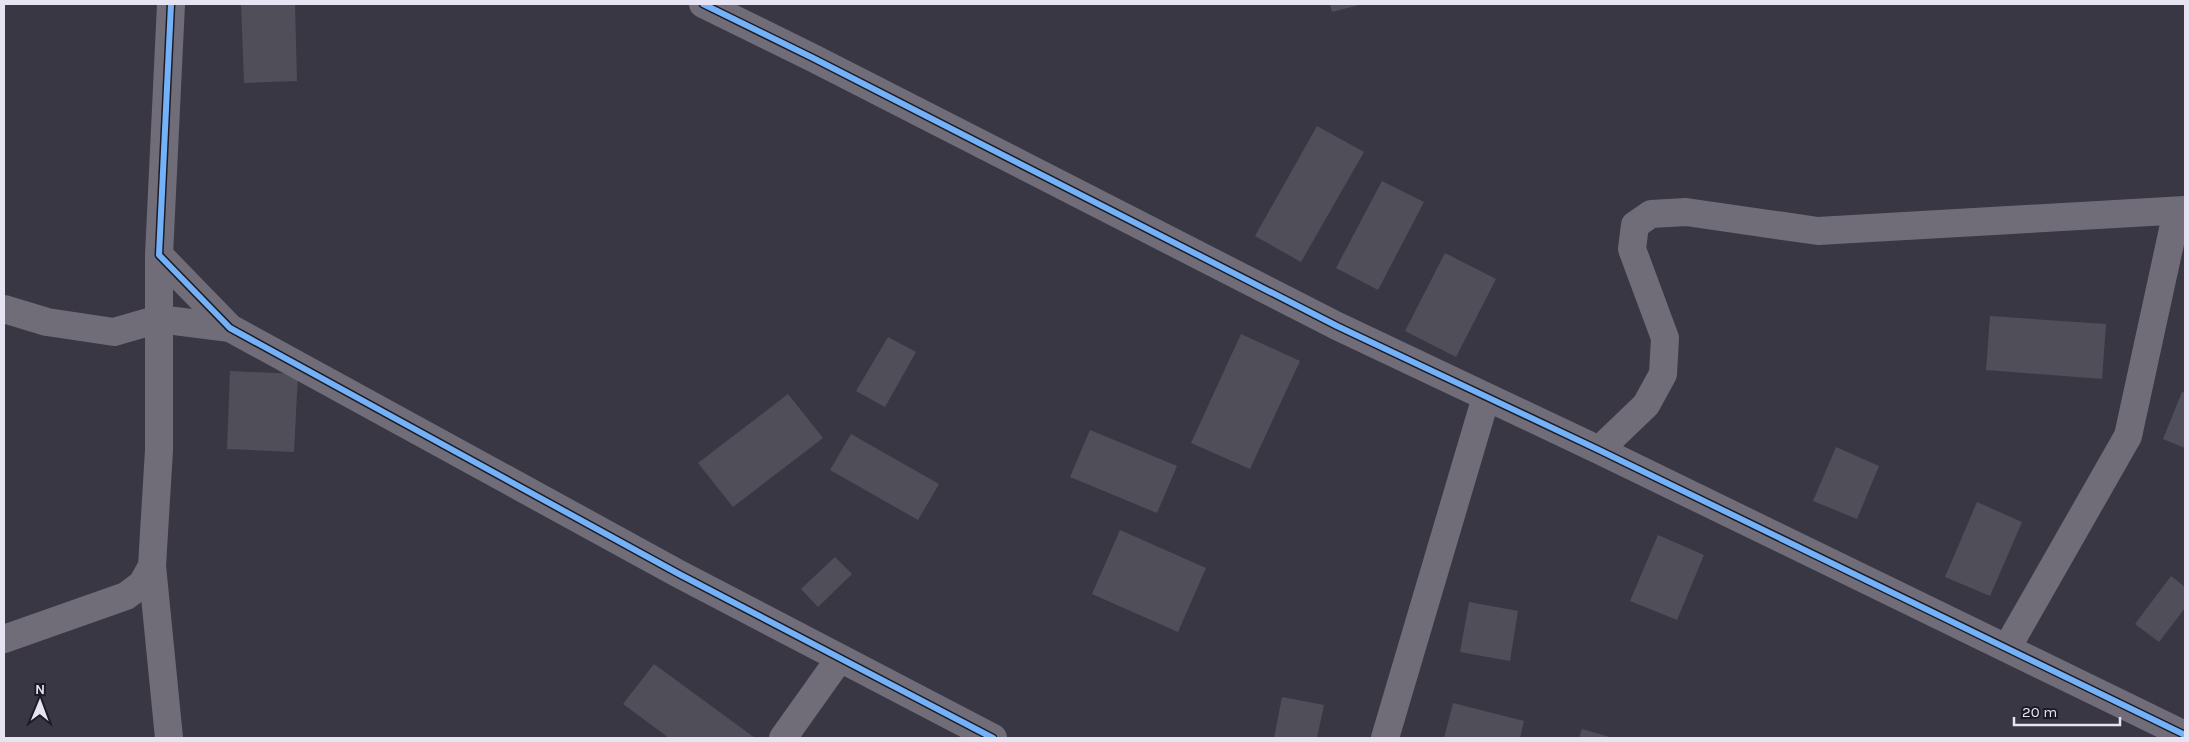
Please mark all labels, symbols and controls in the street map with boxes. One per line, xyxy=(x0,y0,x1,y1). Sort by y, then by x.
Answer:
north arrow xyxy=(15,677,65,727)
text: N xyxy=(35,681,45,698)
scale bar xyxy=(2014,694,2120,726)
text: 20 m xyxy=(2022,703,2057,721)

